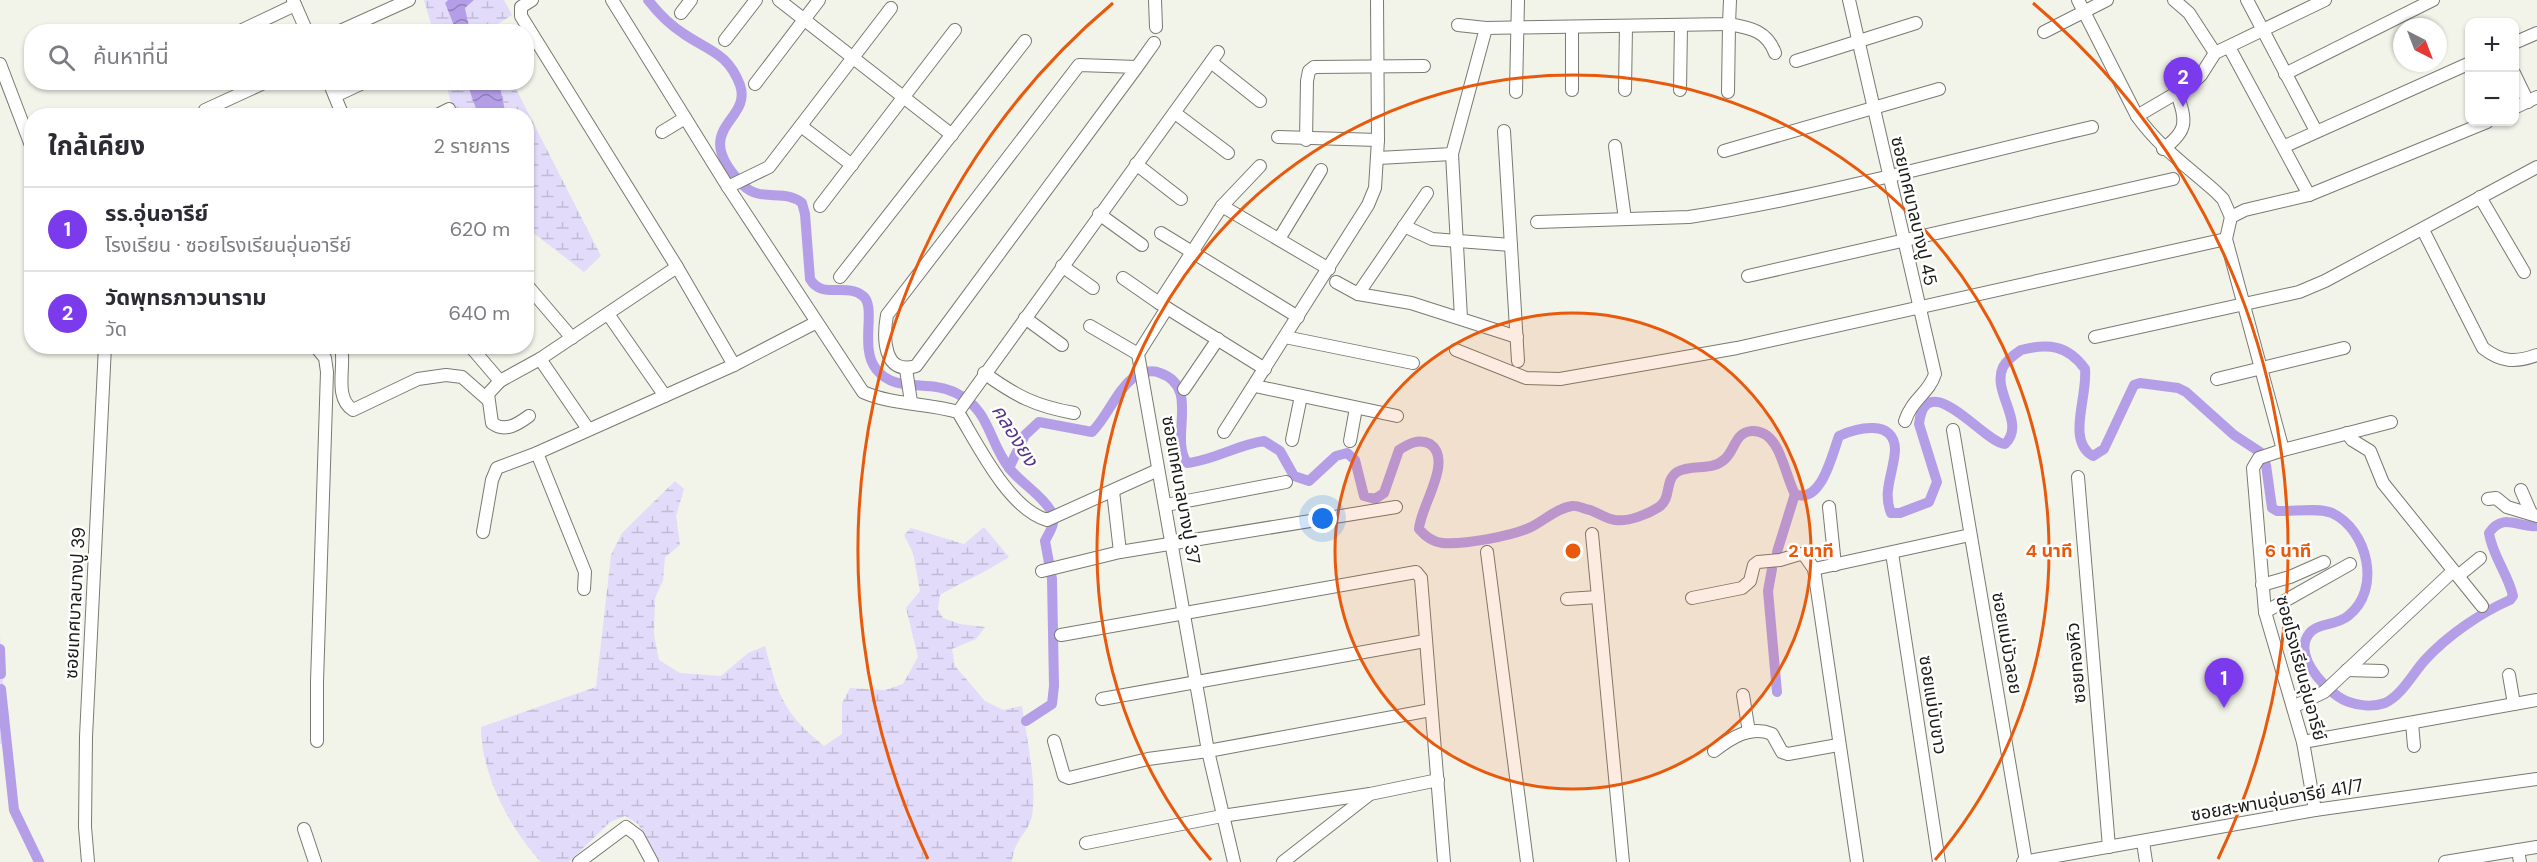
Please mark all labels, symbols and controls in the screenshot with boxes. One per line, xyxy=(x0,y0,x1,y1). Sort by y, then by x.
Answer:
north arrow xyxy=(2393,18,2447,72)
map controls xyxy=(2465,18,2519,126)
button: + xyxy=(2465,18,2519,72)
search box xyxy=(24,24,534,90)
icon: search xyxy=(45,41,78,74)
text: ค้นหาที่นี่ xyxy=(93,42,169,71)
pin: 2 xyxy=(2164,57,2202,107)
button: − xyxy=(2465,72,2519,126)
text: ใกล้เคียง xyxy=(48,129,145,163)
text: 2 รายการ xyxy=(434,133,510,159)
street label: ซอยเทศบาลบางปู 45 xyxy=(1885,134,1943,288)
text: รร.อุ่นอารีย์ xyxy=(105,199,208,228)
text: 1 xyxy=(64,216,71,242)
text: 620 m xyxy=(450,216,510,242)
text: โรงเรียน · ซอยโรงเรียนอุ่นอารีย์ xyxy=(105,232,351,258)
text: วัดพุทธภาวนาราม xyxy=(105,283,267,312)
text: 2 xyxy=(62,300,73,326)
text: 640 m xyxy=(448,300,510,326)
text: วัด xyxy=(105,316,127,342)
water label: คลองยง xyxy=(986,399,1045,472)
street label: ซอยเทศบาลบางปู 37 xyxy=(1156,414,1206,566)
your location xyxy=(1308,504,1337,533)
street label: ซอยเทศบาลบางปู 39 xyxy=(59,526,91,680)
text: 2 นาที xyxy=(1788,539,1834,563)
text: 4 นาที xyxy=(2026,539,2072,563)
text: 6 นาที xyxy=(2265,539,2311,563)
centre of rings xyxy=(1563,541,1583,561)
street label: ซอยแม่บัวลอย xyxy=(1986,590,2028,696)
street label: ซอยโรงเรียนอุ่นอารีย์ xyxy=(2270,593,2332,743)
street label: ซอยทองหิว xyxy=(2060,621,2092,705)
street label: ซอยแม่บับขาว xyxy=(1913,654,1953,756)
pin: 1 xyxy=(2204,658,2244,708)
street label: ซอยสะพานอุ่นอารีย์ 41/7 xyxy=(2189,773,2365,827)

